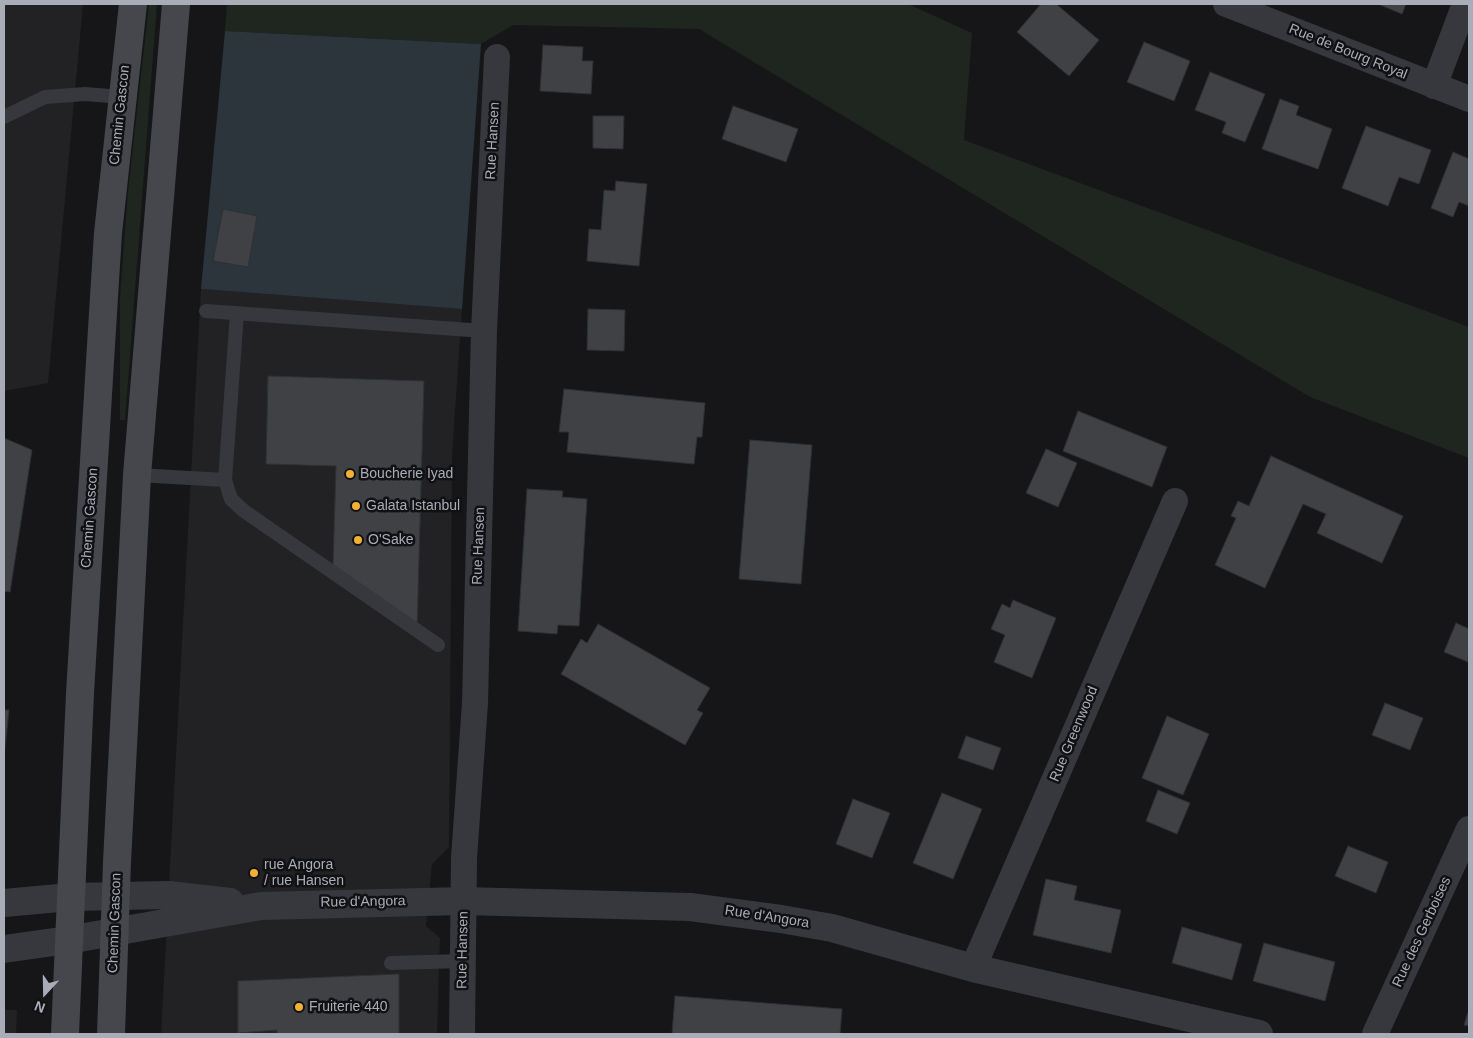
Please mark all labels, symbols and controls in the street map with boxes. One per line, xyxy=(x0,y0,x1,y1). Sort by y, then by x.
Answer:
street label: Rue de Bourg Royal xyxy=(1286,21,1410,83)
street label: Chemin Gascon xyxy=(106,64,134,166)
street label: Rue Hansen xyxy=(483,102,503,180)
place label: Boucherie Iyad xyxy=(360,466,453,482)
street label: Chemin Gascon xyxy=(78,467,102,569)
marker: Boucherie Iyad xyxy=(344,468,356,480)
place label: Galata Istanbul xyxy=(366,498,460,514)
marker: Galata Istanbul xyxy=(350,500,362,512)
street label: Rue Hansen xyxy=(469,507,489,585)
place label: O'Sake xyxy=(368,532,413,548)
marker: O'Sake xyxy=(352,534,364,546)
street label: Rue Greenwood xyxy=(1046,684,1102,784)
place label: rue Angora / rue Hansen xyxy=(264,857,344,890)
marker: rue Angora / rue Hansen xyxy=(248,867,260,879)
street label: Chemin Gascon xyxy=(105,873,125,973)
street label: Rue des Gerboises xyxy=(1389,874,1455,990)
street label: Rue d'Angora xyxy=(320,893,406,911)
street label: Rue d'Angora xyxy=(724,902,810,932)
street label: Rue Hansen xyxy=(454,911,472,989)
north arrow xyxy=(20,968,70,1018)
text: N xyxy=(32,998,47,1016)
place label: Fruiterie 440 xyxy=(309,999,388,1015)
marker: Fruiterie 440 xyxy=(293,1001,305,1013)

